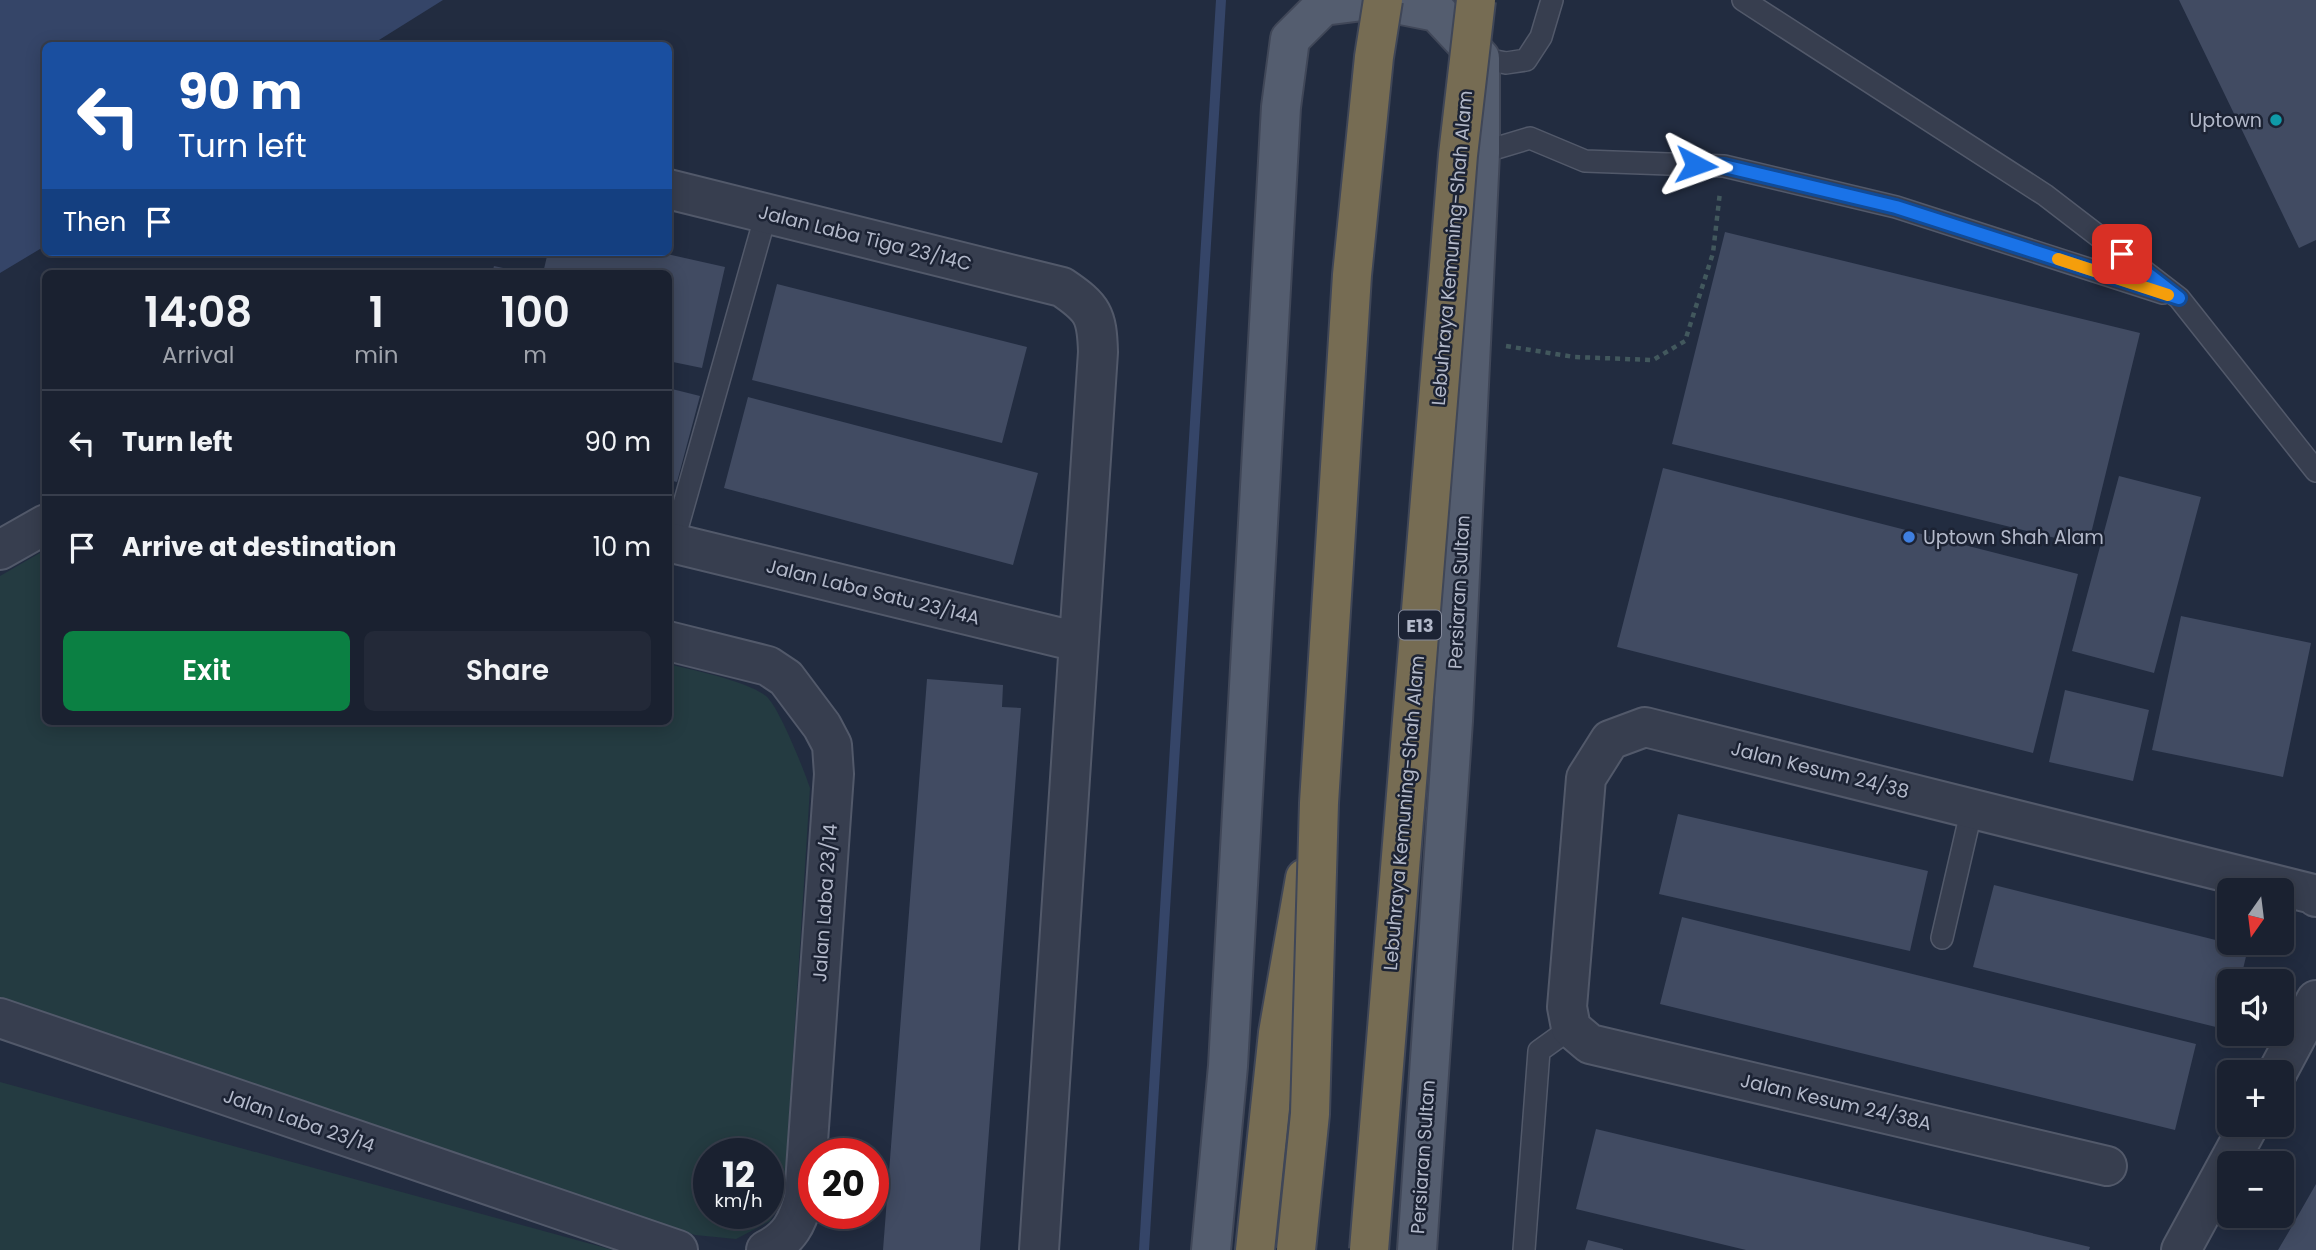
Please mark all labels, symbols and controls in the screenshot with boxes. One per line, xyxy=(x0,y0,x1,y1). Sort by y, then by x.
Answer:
text: 90 m xyxy=(178,58,302,126)
icon: left xyxy=(63,70,154,161)
street label: Lebuhraya Kemuning-Shah Alam xyxy=(1425,89,1479,407)
place label: Uptown xyxy=(2190,107,2262,134)
marker: Uptown xyxy=(2268,112,2284,128)
text: Turn left xyxy=(178,123,307,168)
position arrow xyxy=(1659,128,1733,202)
street label: Jalan Laba Tiga 23/14C xyxy=(755,198,975,278)
icon: arrive xyxy=(140,203,178,241)
text: Then xyxy=(63,204,126,240)
pin xyxy=(2092,224,2152,284)
icon: arrive xyxy=(2103,235,2141,273)
text: 14:08 xyxy=(144,283,252,342)
text: 1 xyxy=(369,283,384,342)
text: 100 xyxy=(500,283,570,342)
text: Arrival xyxy=(162,339,234,371)
text: min xyxy=(354,339,398,371)
text: m xyxy=(523,339,547,371)
icon: left xyxy=(63,424,101,462)
text: Turn left xyxy=(122,424,233,460)
text: 90 m xyxy=(585,424,651,460)
street label: Persiaran Sultan xyxy=(1441,514,1477,670)
place label: Uptown Shah Alam xyxy=(1923,524,2104,551)
icon: arrive xyxy=(63,529,101,567)
text: Arrive at destination xyxy=(122,529,397,565)
text: 10 m xyxy=(593,529,651,565)
marker: Uptown Shah Alam xyxy=(1901,529,1917,545)
street label: Jalan Laba Satu 23/14A xyxy=(763,552,983,632)
road number: E13 xyxy=(1399,610,1441,640)
button: Exit xyxy=(63,631,350,711)
button: Share xyxy=(364,631,651,711)
street label: Lebuhraya Kemuning-Shah Alam xyxy=(1377,654,1431,972)
street label: Jalan Kesum 24/38 xyxy=(1728,735,1912,805)
street label: Jalan Laba 23/14 xyxy=(806,823,844,983)
north arrow xyxy=(2217,878,2294,956)
map controls xyxy=(2217,878,2294,1228)
button: sound xyxy=(2217,969,2294,1046)
button: + xyxy=(2217,1060,2294,1137)
street label: Jalan Kesum 24/38A xyxy=(1738,1067,1934,1137)
street label: Persiaran Sultan xyxy=(1404,1079,1442,1235)
street label: Jalan Laba 23/14 xyxy=(220,1082,378,1160)
speed limit sign: 20 xyxy=(798,1138,889,1229)
text: 12 xyxy=(722,1150,755,1199)
button: − xyxy=(2217,1151,2294,1228)
text: km/h xyxy=(715,1188,762,1213)

